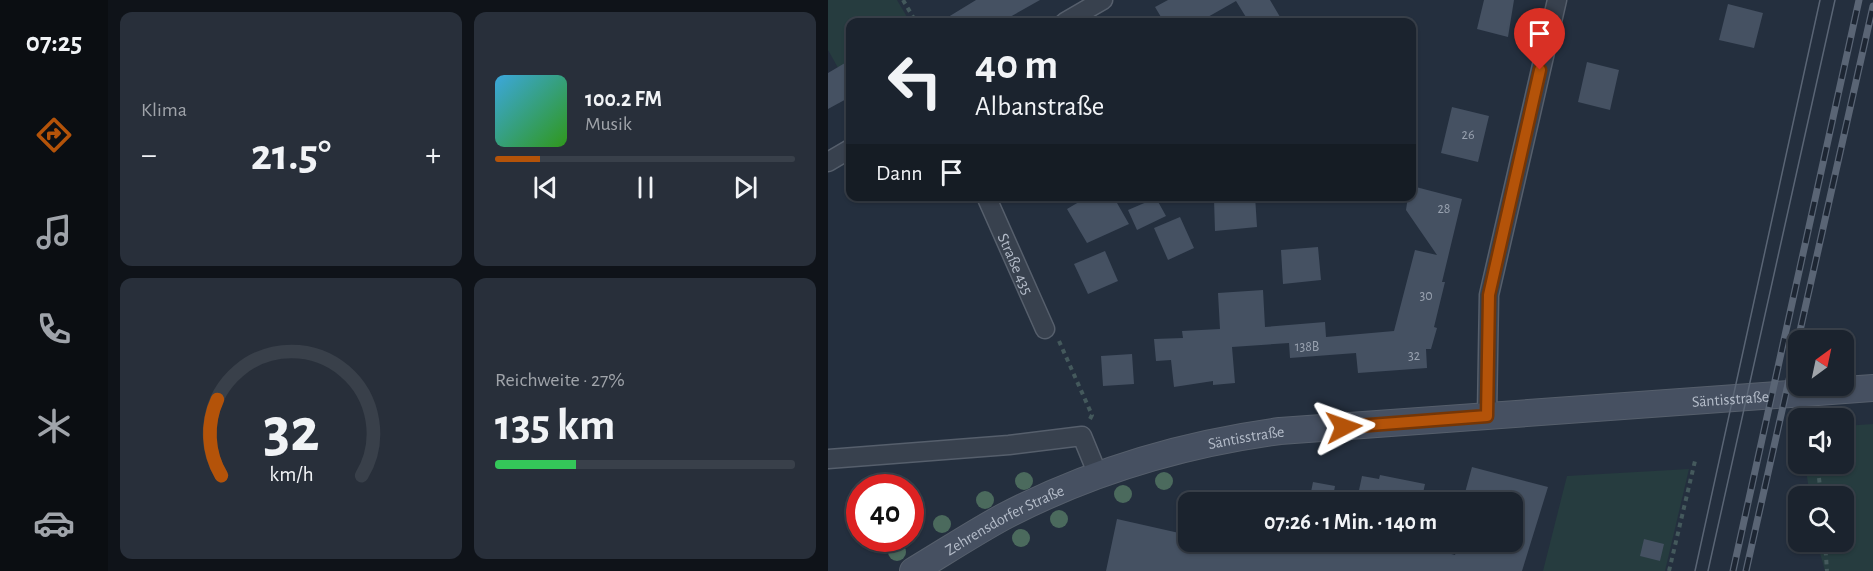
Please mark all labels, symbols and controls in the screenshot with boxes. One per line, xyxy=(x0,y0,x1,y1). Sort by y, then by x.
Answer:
pin xyxy=(1514,8,1565,70)
icon: arrive xyxy=(1523,17,1556,50)
text: 07:25 xyxy=(26,29,82,56)
icon: left xyxy=(876,42,954,120)
text: 40 m xyxy=(975,44,1058,86)
text: 100.2 FM xyxy=(585,88,662,110)
text: Albanstraße xyxy=(975,93,1104,120)
text: Klima xyxy=(141,100,187,120)
icon: directions xyxy=(33,114,75,156)
text: Musik xyxy=(585,114,632,134)
house number: 26 xyxy=(1462,128,1474,142)
text: 21.5° xyxy=(251,133,331,178)
text: − xyxy=(141,139,157,172)
text: + xyxy=(425,139,441,172)
icon: arrive xyxy=(935,156,968,189)
text: Dann xyxy=(876,162,923,184)
icon: previous xyxy=(529,171,562,204)
icon: pause xyxy=(629,171,662,204)
icon: next xyxy=(729,171,762,204)
house number: 28 xyxy=(1437,202,1451,216)
icon: music xyxy=(33,211,75,253)
street label: Straße 435 xyxy=(995,231,1036,297)
house number: 30 xyxy=(1419,289,1433,303)
icon: phone xyxy=(33,308,75,350)
north arrow xyxy=(1788,330,1854,396)
map controls xyxy=(1788,330,1854,552)
house number: 138B xyxy=(1295,340,1319,354)
house number: 32 xyxy=(1408,349,1420,363)
text: Reichweite · 27% xyxy=(495,370,625,390)
street label: Säntisstraße xyxy=(1691,389,1770,410)
position arrow xyxy=(1312,395,1376,459)
text: 32 xyxy=(263,400,319,462)
text: 135 km xyxy=(495,403,615,448)
icon: climate xyxy=(33,405,75,447)
button: sound xyxy=(1788,408,1854,474)
street label: Säntisstraße xyxy=(1206,424,1285,452)
text: km/h xyxy=(269,464,313,485)
speed limit sign: 40 xyxy=(846,474,924,552)
street label: Zehrensdorfer Straße xyxy=(942,482,1067,558)
button: search xyxy=(1788,486,1854,552)
icon: car xyxy=(33,502,75,544)
text: 07:26 · 1 Min. · 140 m xyxy=(1264,511,1437,533)

